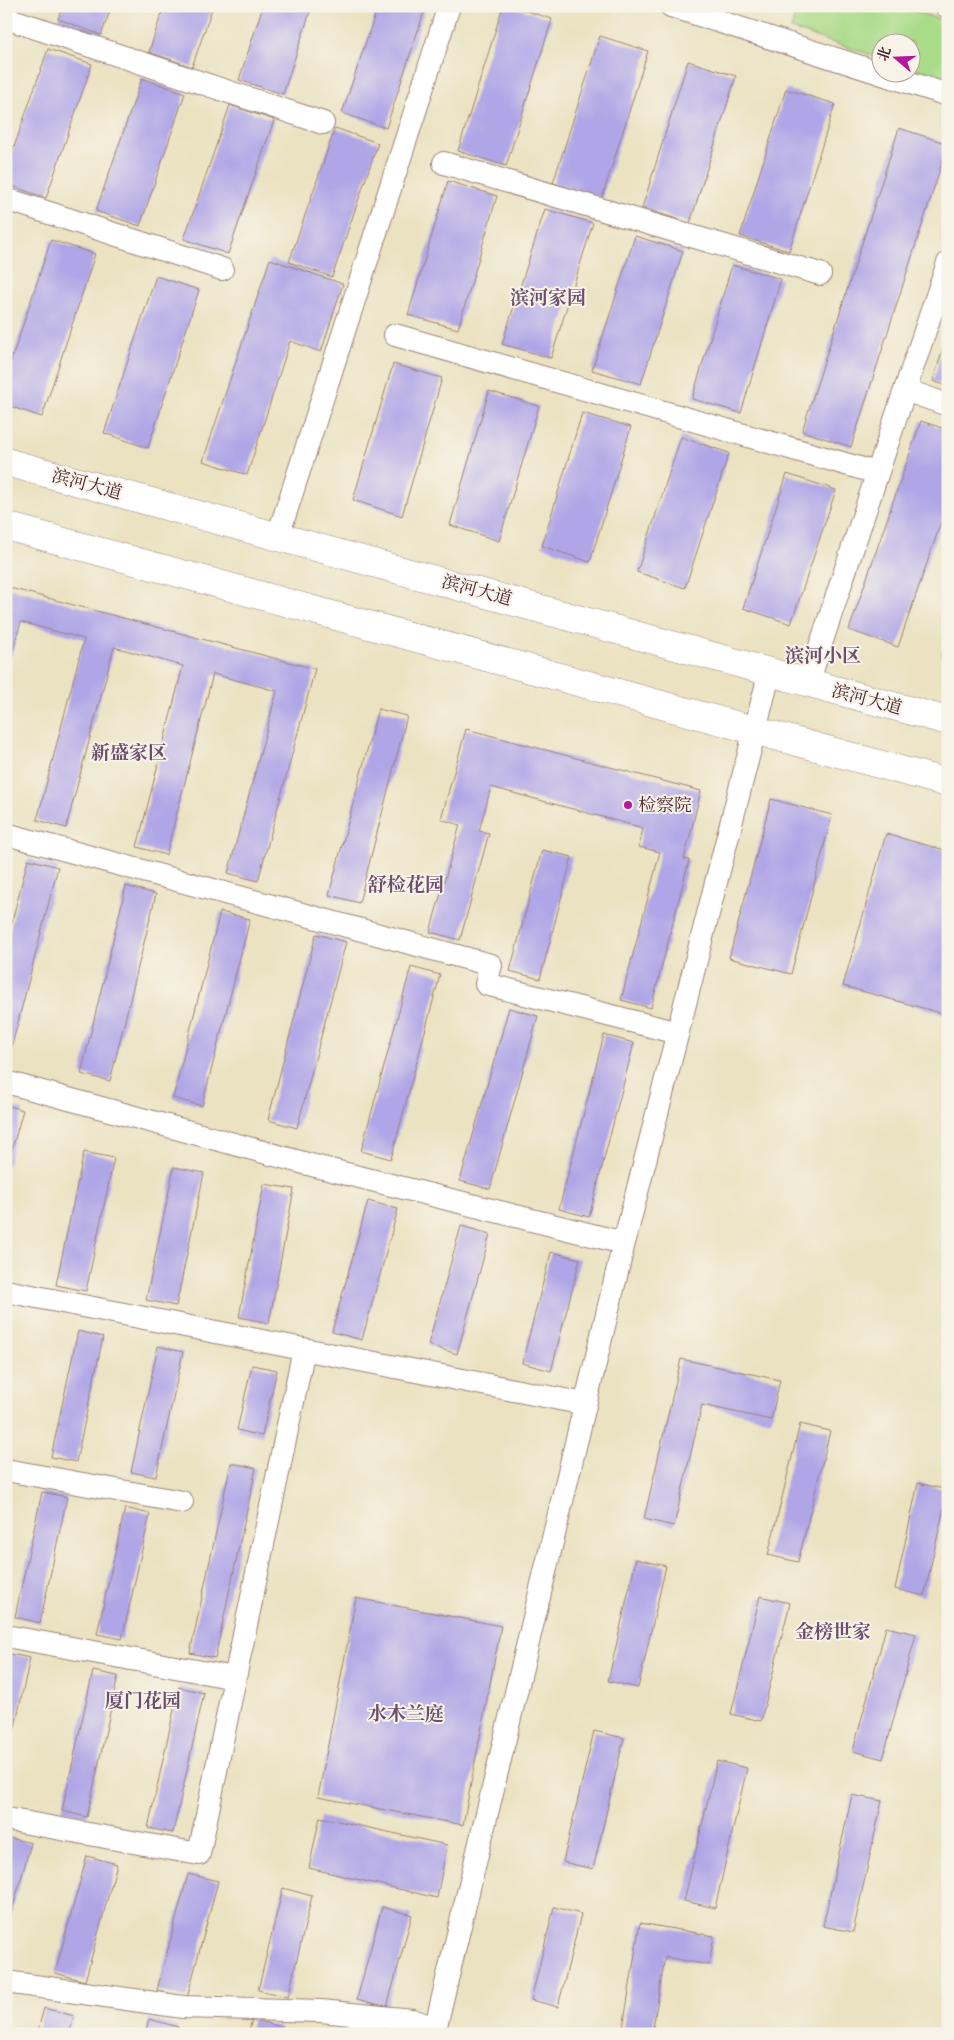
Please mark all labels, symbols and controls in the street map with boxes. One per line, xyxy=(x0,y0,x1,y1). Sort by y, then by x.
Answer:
north arrow xyxy=(872,32,922,82)
text: 北 xyxy=(874,45,895,64)
district label: 滨河家园 xyxy=(510,287,586,311)
street label: 滨河大道 xyxy=(49,465,124,506)
street label: 滨河大道 xyxy=(439,571,514,612)
district label: 滨河小区 xyxy=(785,645,861,669)
street label: 滨河大道 xyxy=(829,680,904,721)
district label: 新盛家区 xyxy=(91,742,167,766)
place label: 检察院 xyxy=(638,795,692,818)
marker: 检察院 xyxy=(622,799,634,811)
district label: 舒检花园 xyxy=(367,874,444,898)
district label: 金榜世家 xyxy=(795,1621,871,1645)
district label: 厦门花园 xyxy=(105,1690,181,1714)
district label: 水木兰庭 xyxy=(368,1703,444,1727)

